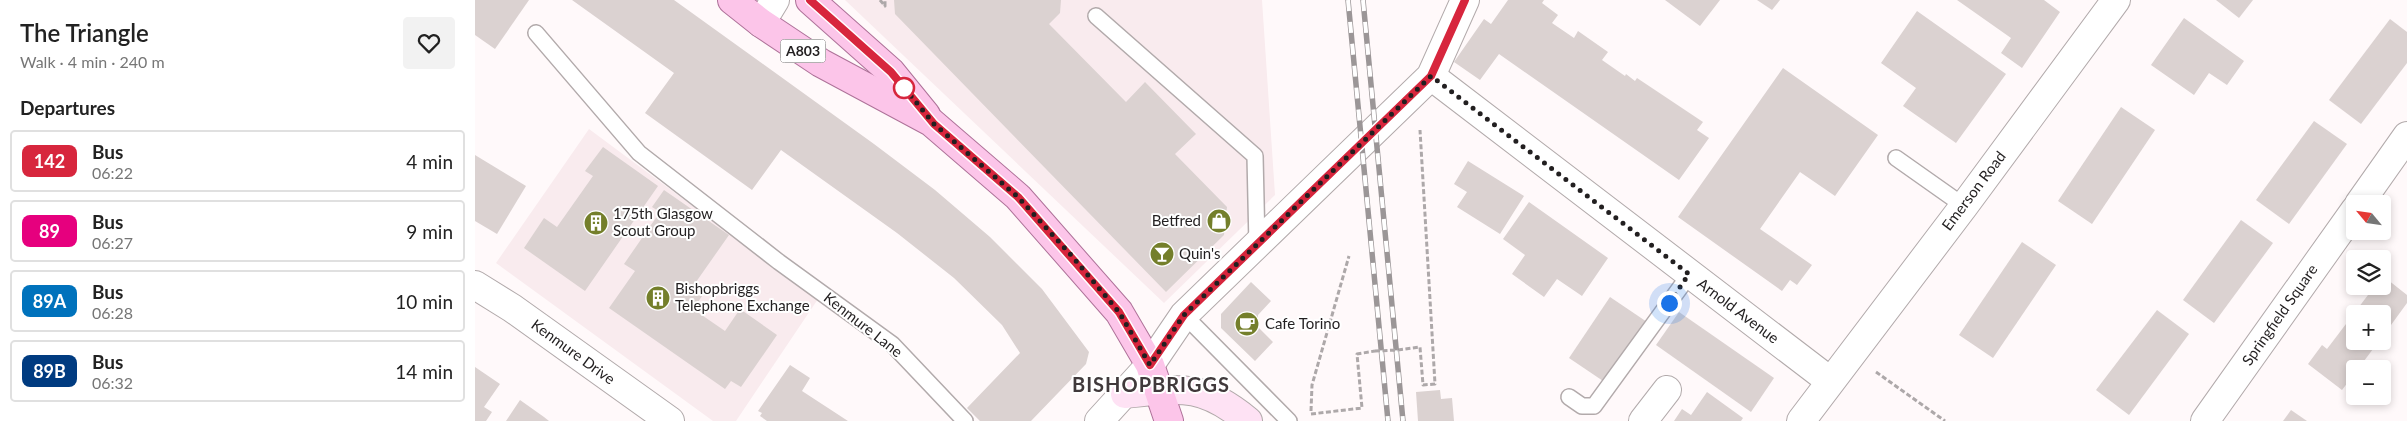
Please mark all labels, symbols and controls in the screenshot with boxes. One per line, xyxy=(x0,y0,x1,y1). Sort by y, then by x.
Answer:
button: heart xyxy=(403,17,455,69)
text: The Triangle xyxy=(20,18,149,47)
road number: A803 xyxy=(781,40,825,62)
text: Walk · 4 min · 240 m xyxy=(20,52,165,71)
unlabelled marker xyxy=(893,77,915,99)
text: Departures xyxy=(20,96,115,119)
text: Bus xyxy=(92,140,123,163)
street label: Emerson Road xyxy=(1938,147,2009,234)
text: 142 xyxy=(34,150,65,172)
text: 4 min xyxy=(406,150,453,173)
text: 06:22 xyxy=(92,163,133,182)
north arrow xyxy=(2346,195,2391,240)
map controls xyxy=(2346,195,2391,405)
place label: 175th Glasgow Scout Group xyxy=(613,204,713,239)
shop icon: Betfred xyxy=(1206,208,1232,234)
text: Bus xyxy=(92,210,123,233)
building icon: 175th Glasgow Scout Group xyxy=(583,210,609,236)
place label: Betfred xyxy=(1152,211,1201,229)
text: 89 xyxy=(39,220,60,242)
text: 9 min xyxy=(406,220,453,243)
text: 06:27 xyxy=(92,233,133,252)
bar icon: Quin's xyxy=(1149,241,1175,267)
place label: Quin's xyxy=(1179,244,1221,262)
button: layers xyxy=(2346,250,2391,295)
street label: Springfield Square xyxy=(2238,260,2321,368)
street label: Arnold Avenue xyxy=(1694,274,1783,347)
place label: Bishopbriggs Telephone Exchange xyxy=(675,279,810,314)
text: Bus xyxy=(92,280,123,303)
building icon: Bishopbriggs Telephone Exchange xyxy=(645,285,671,311)
street label: Kenmure Lane xyxy=(821,288,907,361)
text: 89A xyxy=(33,290,66,312)
text: 10 min xyxy=(395,290,453,313)
your location xyxy=(1657,291,1682,316)
text: 06:28 xyxy=(92,303,133,322)
button: + xyxy=(2346,305,2391,350)
cafe icon: Cafe Torino xyxy=(1234,311,1260,337)
place label: Cafe Torino xyxy=(1265,314,1340,332)
street label: Kenmure Drive xyxy=(528,315,619,388)
text: Bus xyxy=(92,350,123,373)
text: 89B xyxy=(33,360,66,382)
text: 14 min xyxy=(395,360,453,383)
button: − xyxy=(2346,360,2391,405)
district label: BISHOPBRIGGS xyxy=(1072,372,1230,396)
text: 06:32 xyxy=(92,373,133,392)

